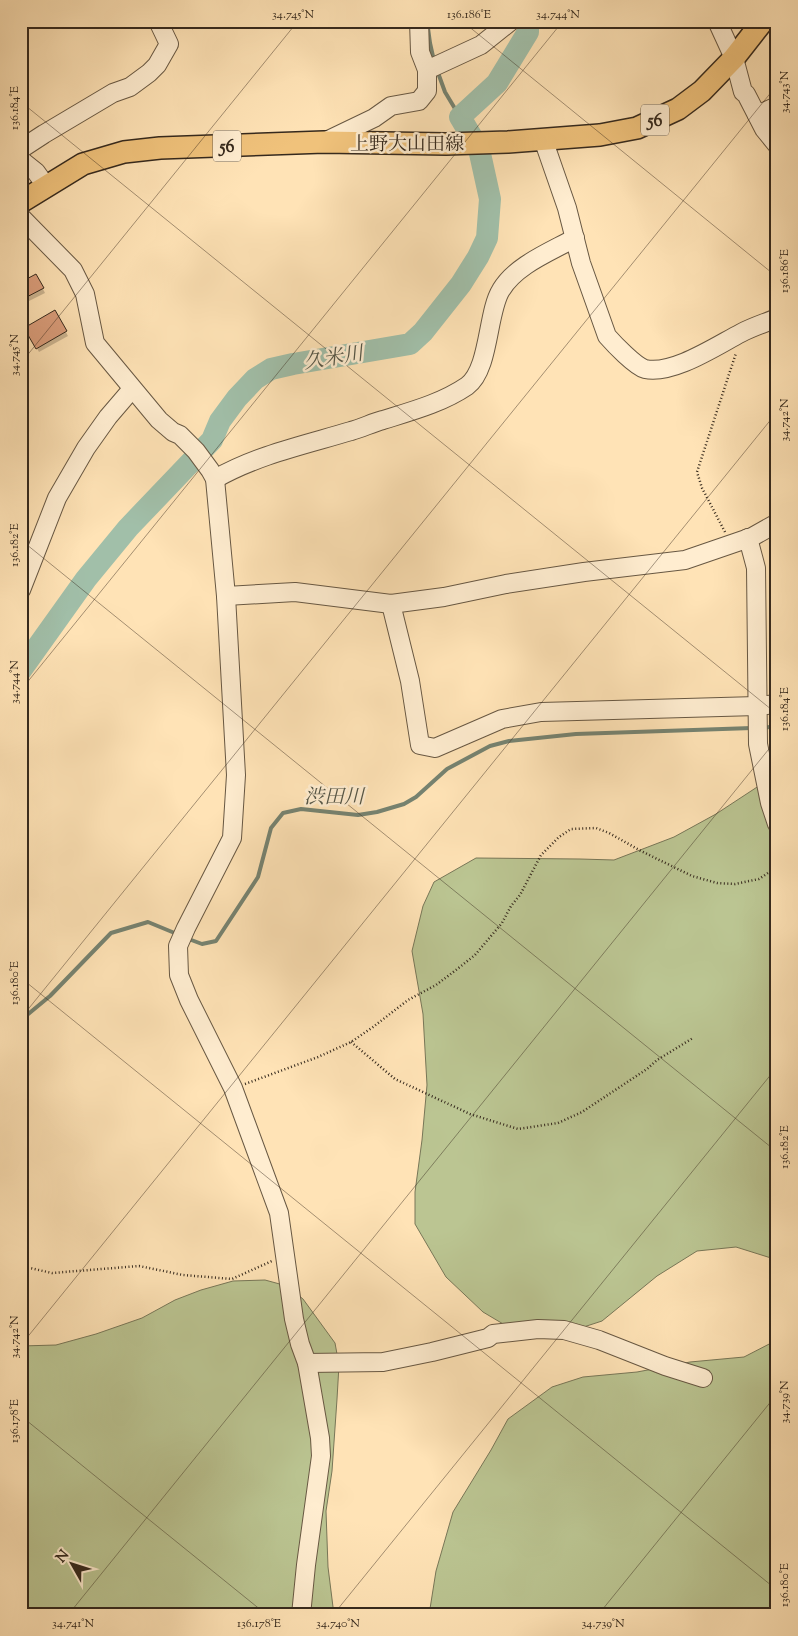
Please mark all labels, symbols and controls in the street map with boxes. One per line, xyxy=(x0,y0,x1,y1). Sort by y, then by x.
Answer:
text: 34.745°N xyxy=(272,6,314,24)
text: 136.186°E xyxy=(447,6,492,24)
text: 34.744°N xyxy=(536,6,580,24)
text: 34.743°N xyxy=(776,70,794,113)
text: 136.184°E xyxy=(6,85,24,130)
road number: 56 xyxy=(641,104,669,136)
road number: 56 xyxy=(213,130,241,162)
street label: 上野大山田線 xyxy=(350,132,464,159)
text: 136.186°E xyxy=(776,248,794,293)
text: 34.745°N xyxy=(6,334,24,376)
water label: 久米川 xyxy=(301,340,367,378)
text: 34.742°N xyxy=(776,398,794,442)
text: 136.182°E xyxy=(6,523,24,567)
text: 34.744°N xyxy=(6,660,24,704)
text: 136.184°E xyxy=(776,686,794,731)
water label: 渋田川 xyxy=(304,784,366,813)
text: 136.180°E xyxy=(6,960,24,1005)
text: 136.182°E xyxy=(776,1125,794,1169)
text: 34.742°N xyxy=(6,1315,24,1359)
text: 34.739°N xyxy=(776,1380,794,1423)
text: 136.178°E xyxy=(6,1398,24,1443)
north arrow xyxy=(48,1538,98,1588)
text: N xyxy=(52,1546,75,1568)
text: 136.180°E xyxy=(776,1562,794,1607)
text: 34.741°N xyxy=(52,1615,94,1633)
text: 136.178°E xyxy=(237,1615,282,1633)
text: 34.740°N xyxy=(316,1615,360,1633)
text: 34.739°N xyxy=(582,1615,625,1633)

